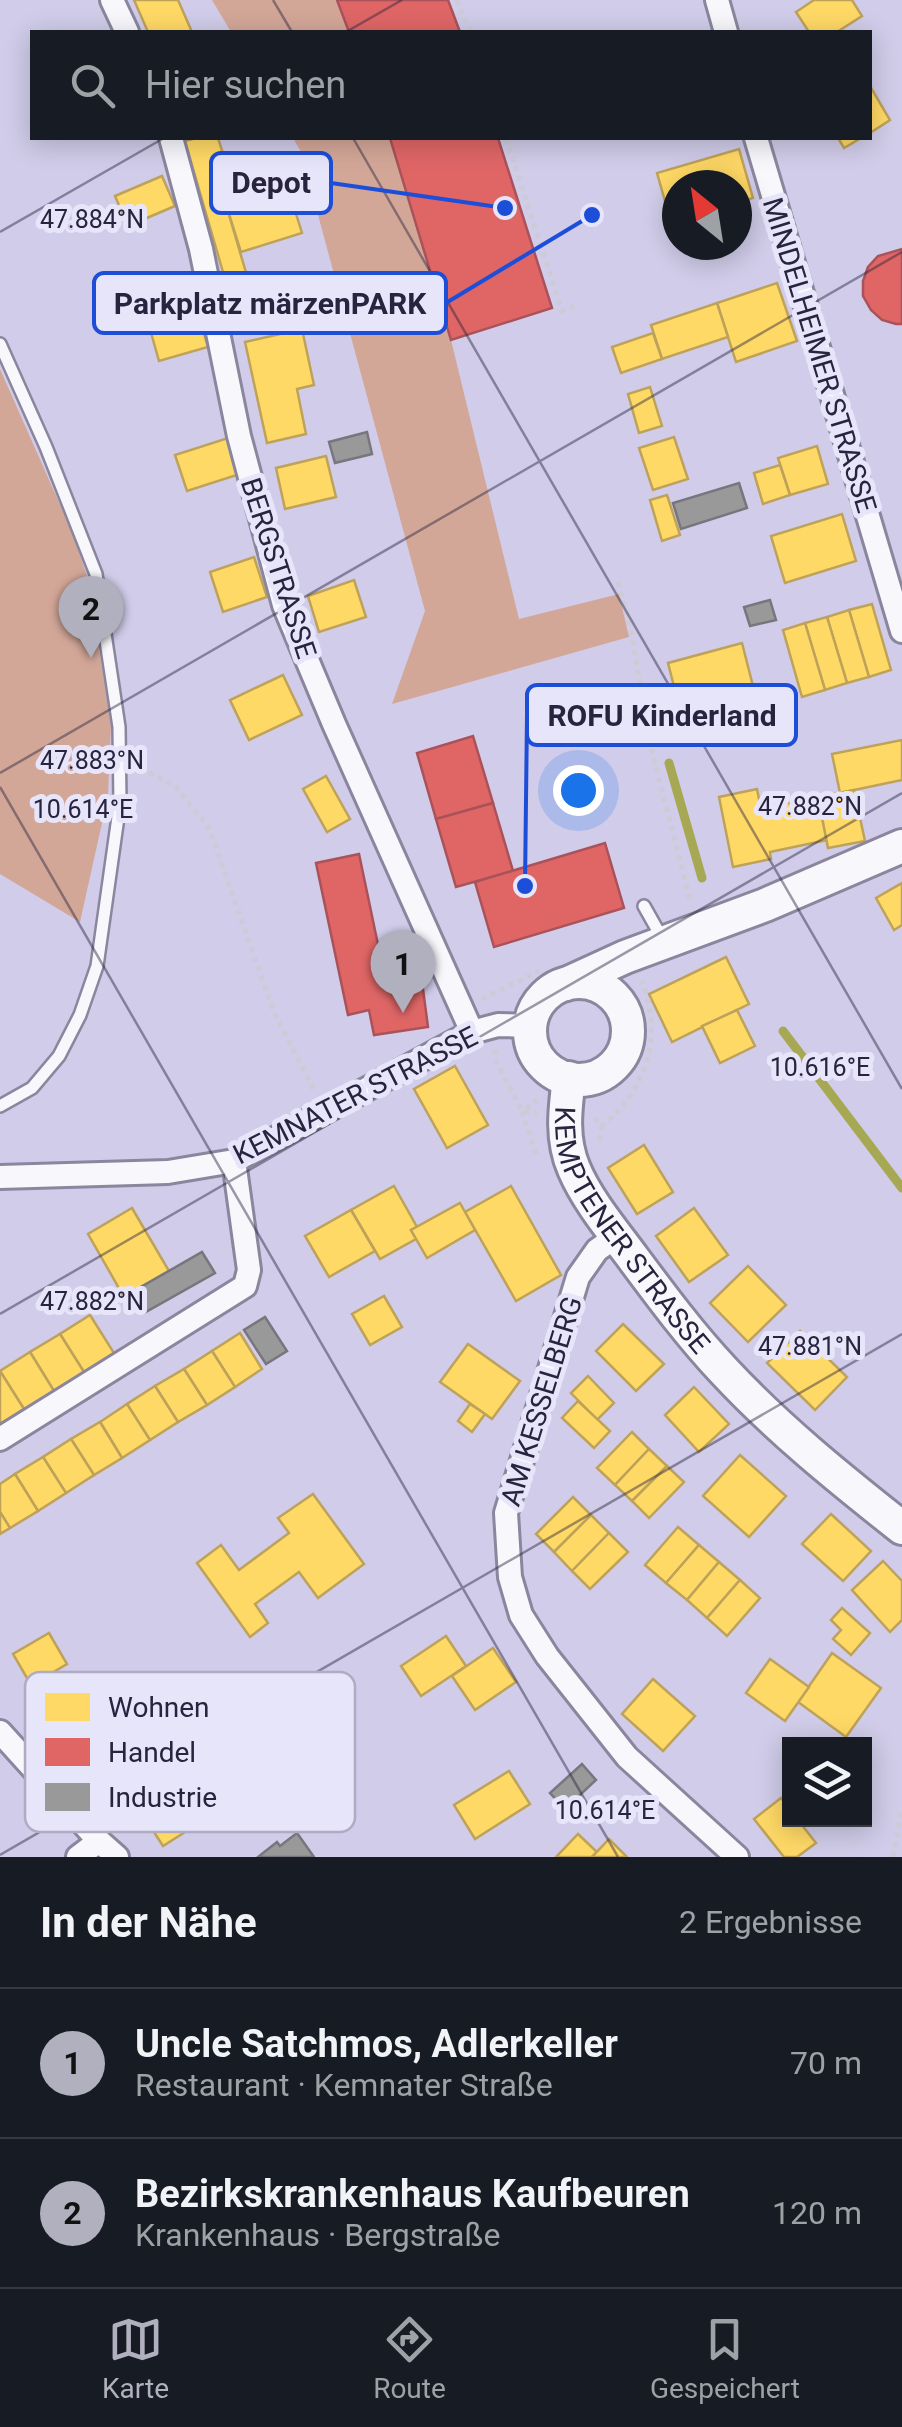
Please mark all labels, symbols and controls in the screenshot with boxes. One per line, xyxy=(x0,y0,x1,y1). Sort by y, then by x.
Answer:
search box xyxy=(30,30,872,140)
icon: search xyxy=(65,58,120,113)
text: Hier suchen xyxy=(145,63,346,107)
callout: Depot xyxy=(211,153,331,213)
text: Depot xyxy=(231,165,311,200)
north arrow xyxy=(662,170,752,260)
street label: MINDELHEIMER STRASSE xyxy=(756,194,883,517)
text: 47.884°N xyxy=(40,205,144,234)
callout: Parkplatz märzenPARK xyxy=(94,273,446,333)
text: Parkplatz märzenPARK xyxy=(114,286,427,321)
street label: BERGSTRASSE xyxy=(234,474,323,663)
pin: 2 xyxy=(58,576,124,658)
callout: ROFU Kinderland xyxy=(527,685,796,745)
text: ROFU Kinderland xyxy=(547,698,777,733)
text: 47.883°N xyxy=(40,746,144,775)
your location xyxy=(553,765,604,816)
text: 47.882°N xyxy=(758,792,862,821)
text: 10.614°E xyxy=(33,795,133,824)
pin: 1 xyxy=(370,930,436,1013)
street label: KEMNATER STRASSE xyxy=(228,1020,483,1171)
text: 10.616°E xyxy=(770,1053,870,1082)
street label: KEMPTENER STRASSE xyxy=(548,1106,717,1360)
text: 47.882°N xyxy=(40,1287,144,1316)
street label: AM KESSELBERG xyxy=(494,1293,589,1510)
text: 47.881°N xyxy=(758,1332,862,1361)
legend xyxy=(25,1672,355,1832)
text: Wohnen xyxy=(108,1691,210,1724)
text: Handel xyxy=(108,1736,196,1769)
map controls xyxy=(782,1737,872,1827)
button: layers xyxy=(782,1737,872,1827)
text: Industrie xyxy=(108,1781,217,1814)
text: 10.614°E xyxy=(555,1796,655,1825)
text: In der Nähe xyxy=(40,1898,257,1947)
text: 2 Ergebnisse xyxy=(679,1903,862,1941)
text: Uncle Satchmos, Adlerkeller xyxy=(135,2022,618,2066)
text: 1 xyxy=(63,2044,82,2082)
text: 70 m xyxy=(790,2044,862,2082)
text: Restaurant · Kemnater Straße xyxy=(135,2066,553,2104)
text: Bezirkskrankenhaus Kaufbeuren xyxy=(135,2172,690,2216)
text: 2 xyxy=(63,2194,82,2232)
text: 120 m xyxy=(772,2194,862,2232)
text: Krankenhaus · Bergstraße xyxy=(135,2216,500,2254)
tab: Karte xyxy=(102,2312,169,2405)
tab: Route xyxy=(373,2312,446,2405)
tab: Gespeichert xyxy=(650,2312,800,2405)

